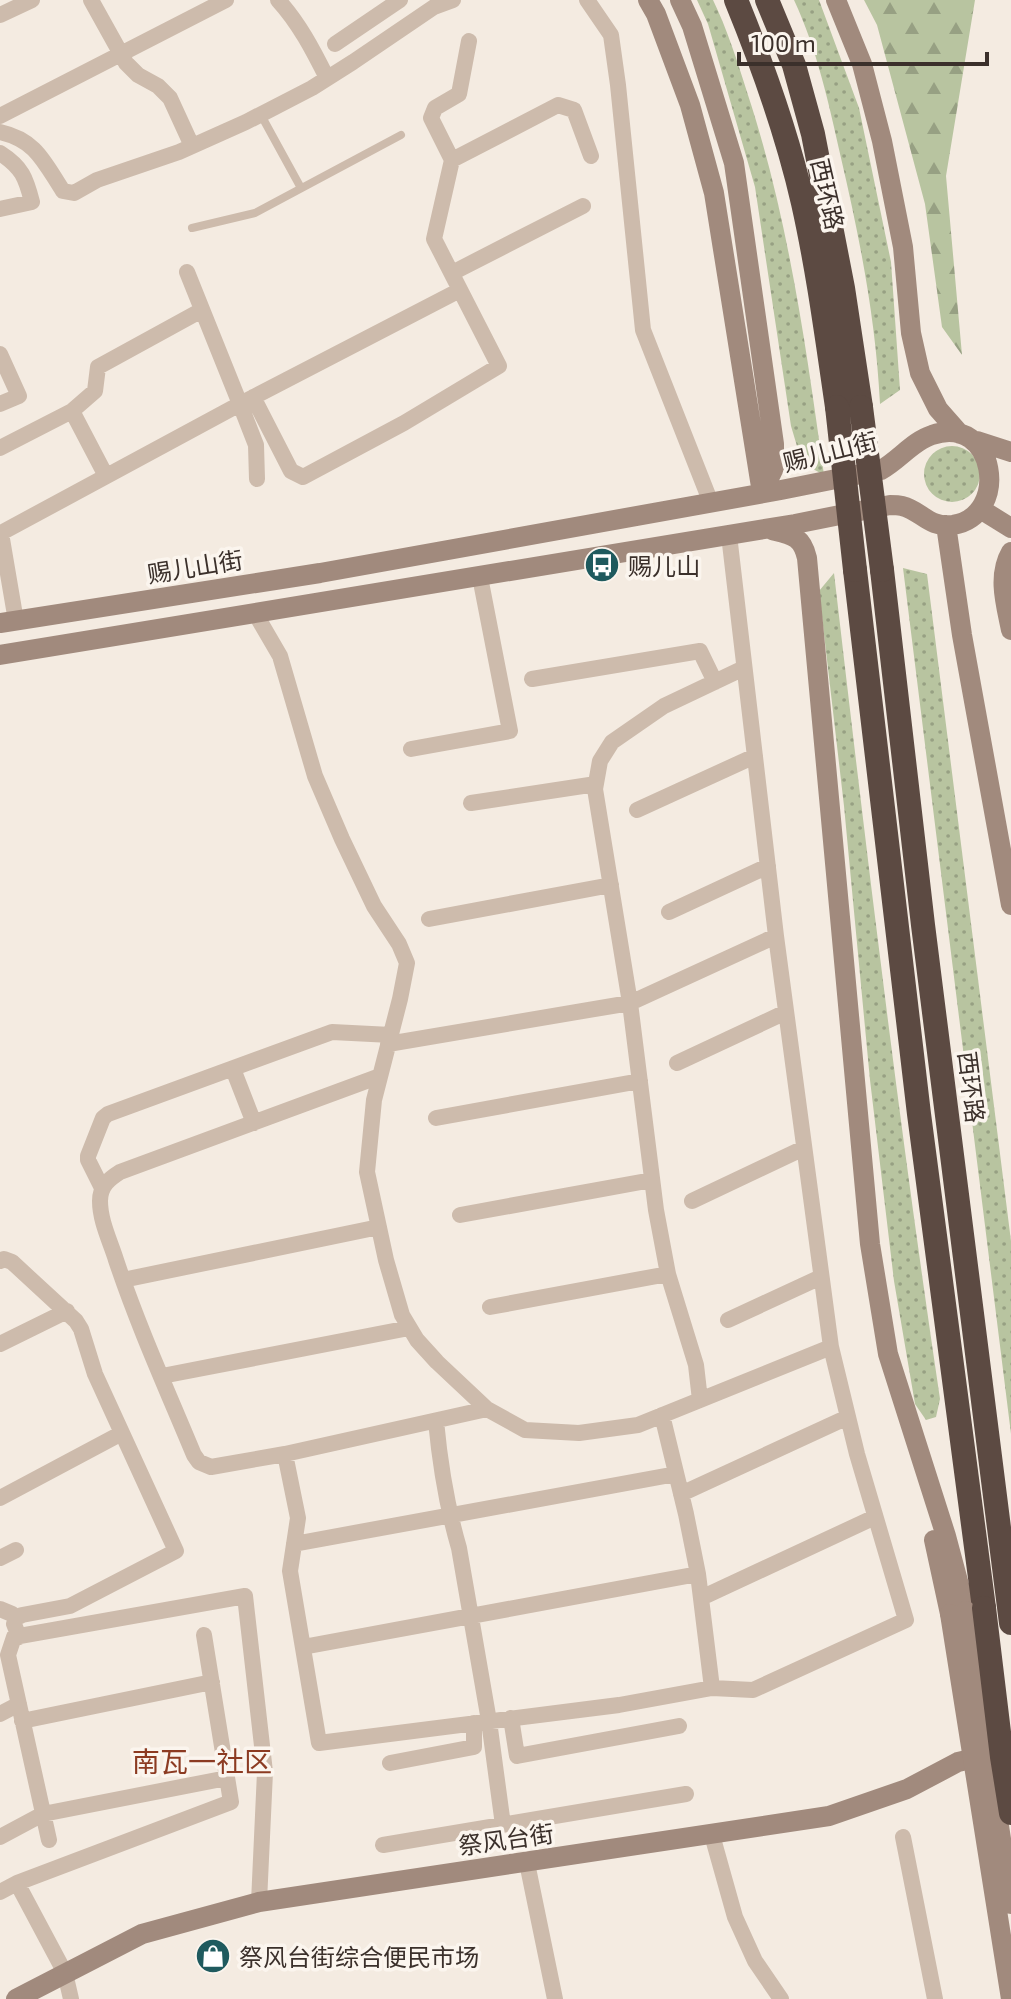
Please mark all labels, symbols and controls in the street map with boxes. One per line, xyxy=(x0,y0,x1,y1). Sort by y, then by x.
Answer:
scale bar xyxy=(739,16,987,66)
text: 100 m xyxy=(751,28,816,57)
street label: 西环路 xyxy=(806,156,850,232)
street label: 赐儿山街 xyxy=(780,425,880,477)
street label: 赐儿山街 xyxy=(145,544,245,588)
bus stop icon: 赐儿山 xyxy=(583,546,621,584)
place label: 赐儿山 xyxy=(628,551,700,580)
street label: 西环路 xyxy=(953,1050,991,1124)
district label: 南瓦一社区 xyxy=(132,1744,272,1778)
street label: 祭风台街 xyxy=(456,1818,556,1860)
shop icon: 祭风台街综合便民市场 xyxy=(194,1937,232,1975)
place label: 祭风台街综合便民市场 xyxy=(239,1942,479,1971)

